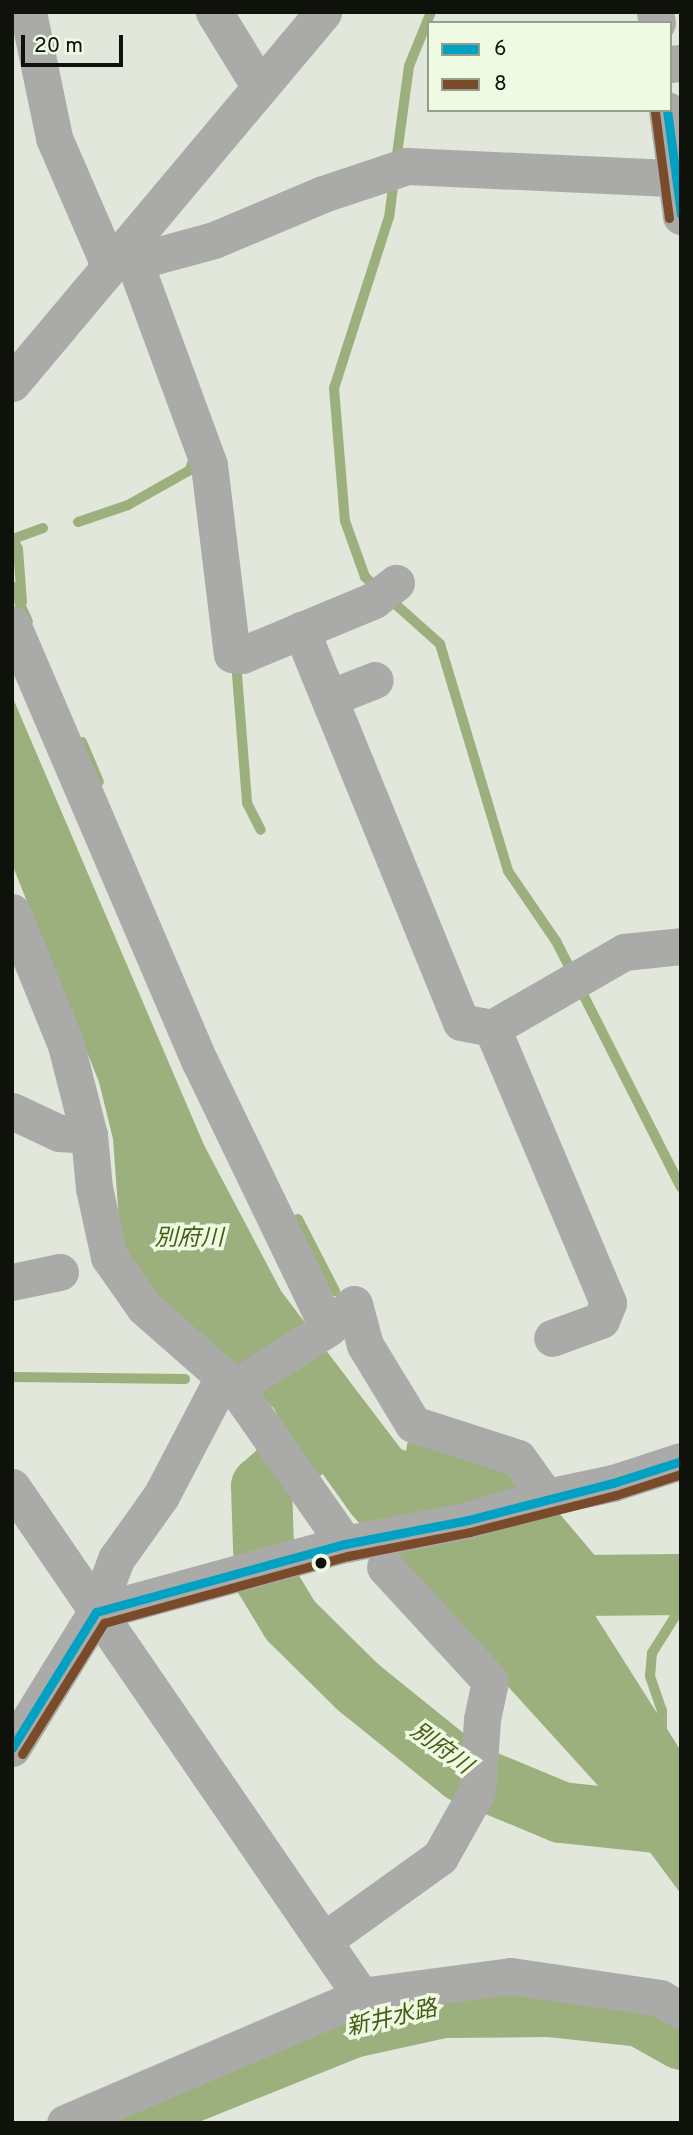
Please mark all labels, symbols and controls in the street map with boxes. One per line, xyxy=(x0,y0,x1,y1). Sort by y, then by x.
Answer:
scale bar xyxy=(24,21,126,65)
legend xyxy=(427,21,672,112)
text: 20 m xyxy=(34,33,83,60)
text: 6 xyxy=(494,36,507,63)
text: 8 xyxy=(494,71,507,98)
water label: 別府川 xyxy=(155,1226,223,1254)
unlabelled marker xyxy=(314,1556,328,1570)
water label: 別府川 xyxy=(404,1719,476,1781)
water label: 新井水路 xyxy=(344,1996,440,2044)

